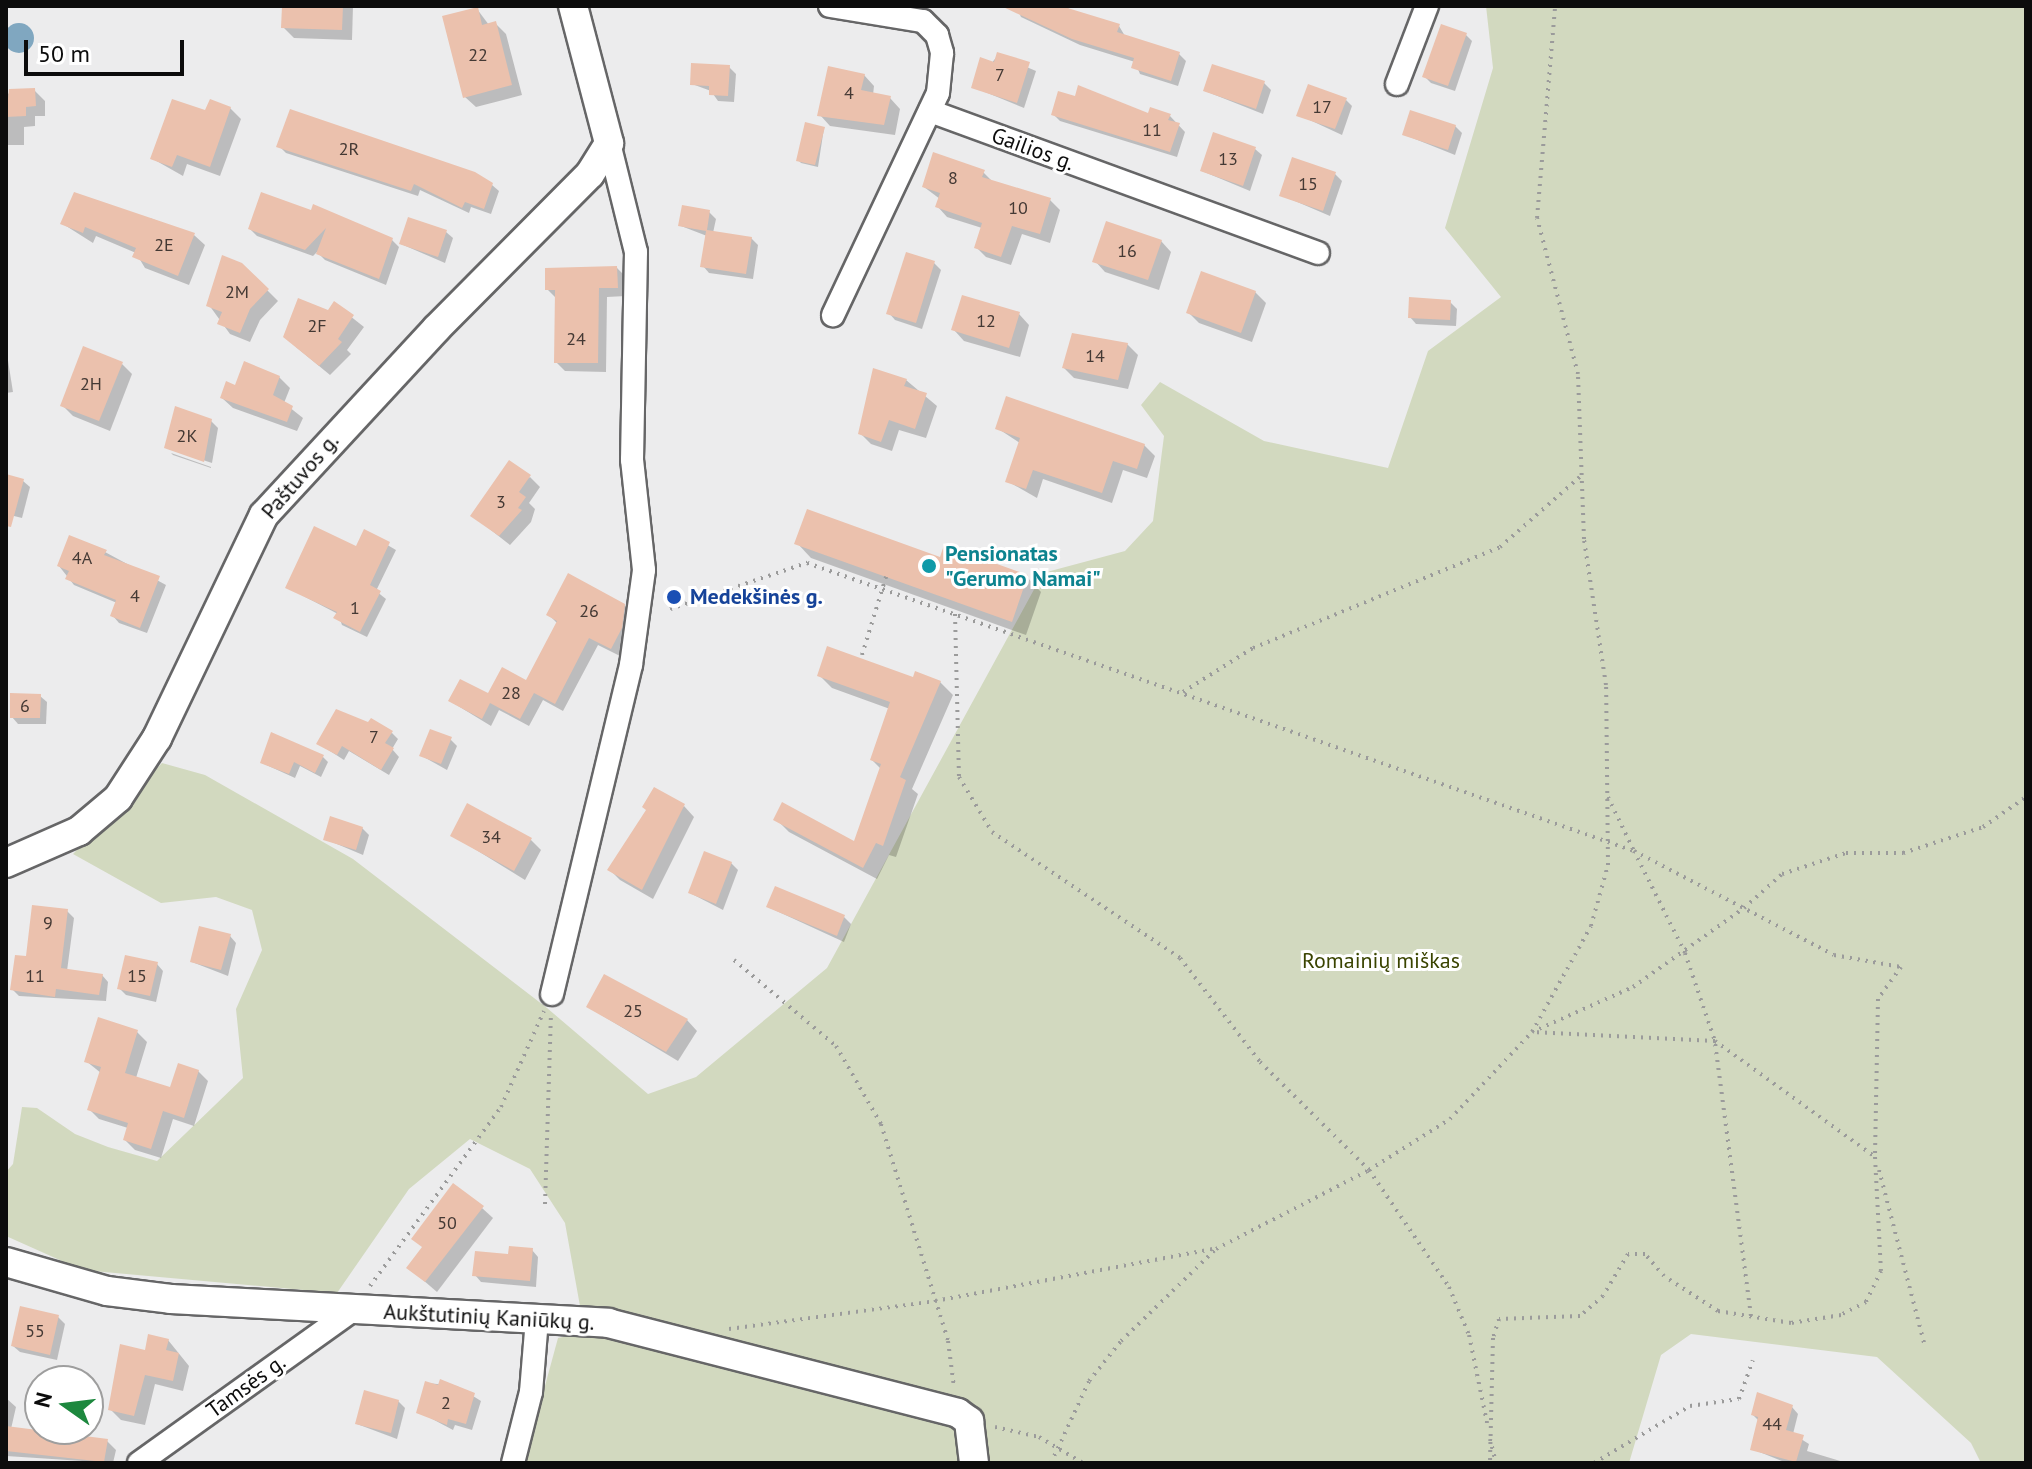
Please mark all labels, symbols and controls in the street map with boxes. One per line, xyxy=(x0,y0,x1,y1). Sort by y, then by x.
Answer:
scale bar xyxy=(28,24,188,74)
text: 50 m xyxy=(38,38,90,69)
house number: 22 xyxy=(468,44,488,66)
house number: 7 xyxy=(995,64,1005,86)
house number: 4 xyxy=(844,82,854,104)
house number: 17 xyxy=(1312,96,1332,118)
house number: 11 xyxy=(1142,119,1162,141)
street label: Gailios g. xyxy=(988,122,1078,176)
house number: 2R xyxy=(339,138,359,160)
house number: 13 xyxy=(1218,148,1238,170)
house number: 8 xyxy=(948,167,958,189)
house number: 15 xyxy=(1298,173,1318,195)
house number: 10 xyxy=(1008,197,1028,219)
house number: 2E xyxy=(154,234,174,256)
house number: 16 xyxy=(1117,240,1137,262)
house number: 2M xyxy=(225,281,249,303)
house number: 12 xyxy=(976,310,996,332)
house number: 2F xyxy=(307,315,327,337)
house number: 24 xyxy=(566,328,586,350)
house number: 14 xyxy=(1085,345,1105,367)
house number: 2H xyxy=(80,373,102,395)
house number: 2K xyxy=(177,425,197,447)
street label: Paštuvos g. xyxy=(256,428,344,524)
house number: 3 xyxy=(496,491,506,513)
place label: Pensionatas "Gerumo Namai" xyxy=(945,540,1101,592)
house number: 4A xyxy=(72,547,92,569)
marker: Pensionatas "Gerumo Namai" xyxy=(920,557,938,575)
place label: Medekšinės g. xyxy=(690,584,823,610)
house number: 4 xyxy=(130,585,140,607)
marker: Medekšinės g. xyxy=(665,588,683,606)
house number: 1 xyxy=(350,597,360,619)
house number: 26 xyxy=(579,600,599,622)
house number: 28 xyxy=(501,682,521,704)
house number: 6 xyxy=(20,695,30,717)
house number: 7 xyxy=(369,726,379,748)
house number: 34 xyxy=(481,826,501,848)
house number: 9 xyxy=(43,912,53,934)
park label: Romainių miškas xyxy=(1302,948,1460,974)
house number: 11 xyxy=(25,965,45,987)
house number: 15 xyxy=(127,965,147,987)
house number: 25 xyxy=(623,1000,643,1022)
house number: 50 xyxy=(437,1212,457,1234)
street label: Aukštutinių Kaniūkų g. xyxy=(383,1298,595,1336)
house number: 55 xyxy=(25,1320,45,1342)
street label: Tamsės g. xyxy=(202,1349,290,1423)
north arrow xyxy=(24,1365,104,1445)
text: N xyxy=(27,1389,58,1410)
house number: 2 xyxy=(441,1392,451,1414)
house number: 44 xyxy=(1762,1413,1782,1435)

